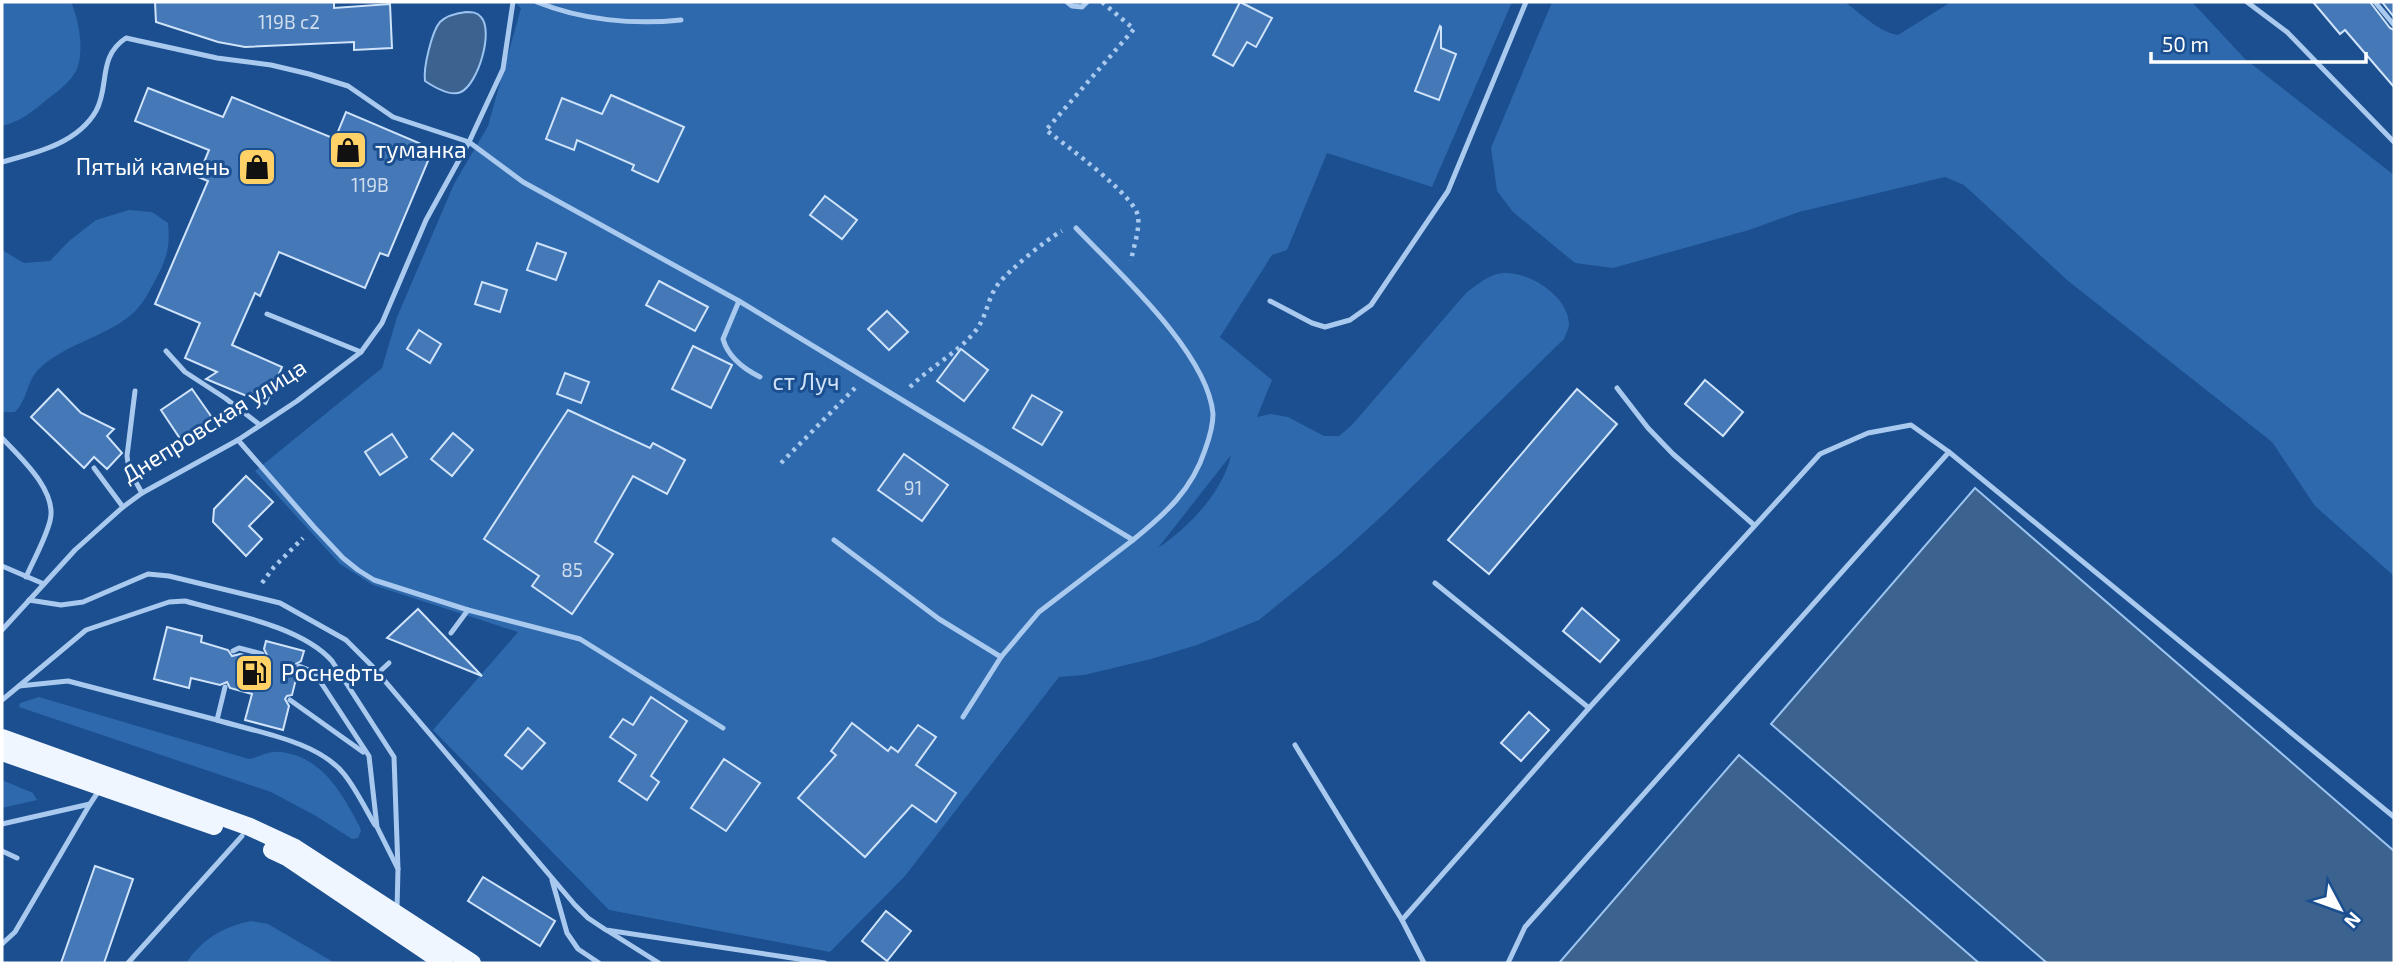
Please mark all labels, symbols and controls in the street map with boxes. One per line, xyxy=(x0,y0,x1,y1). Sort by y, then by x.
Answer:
house number: 119В с2 xyxy=(258,10,320,33)
scale bar xyxy=(2151,21,2366,65)
text: 50 m xyxy=(2162,31,2209,56)
shop icon: туманка xyxy=(327,129,369,171)
place label: туманка xyxy=(375,135,467,164)
shop icon: Пятый камень xyxy=(236,146,278,188)
place label: Пятый камень xyxy=(76,152,230,180)
house number: 119В xyxy=(351,173,389,196)
street label: Днепровская улица xyxy=(116,352,311,489)
park label: ст Луч xyxy=(772,367,840,396)
house number: 91 xyxy=(904,476,922,499)
house number: 85 xyxy=(561,558,583,581)
fuel station icon: Роснефть xyxy=(233,652,275,694)
place label: Роснефть xyxy=(281,658,384,686)
north arrow xyxy=(2305,874,2375,944)
text: N xyxy=(2340,908,2366,933)

